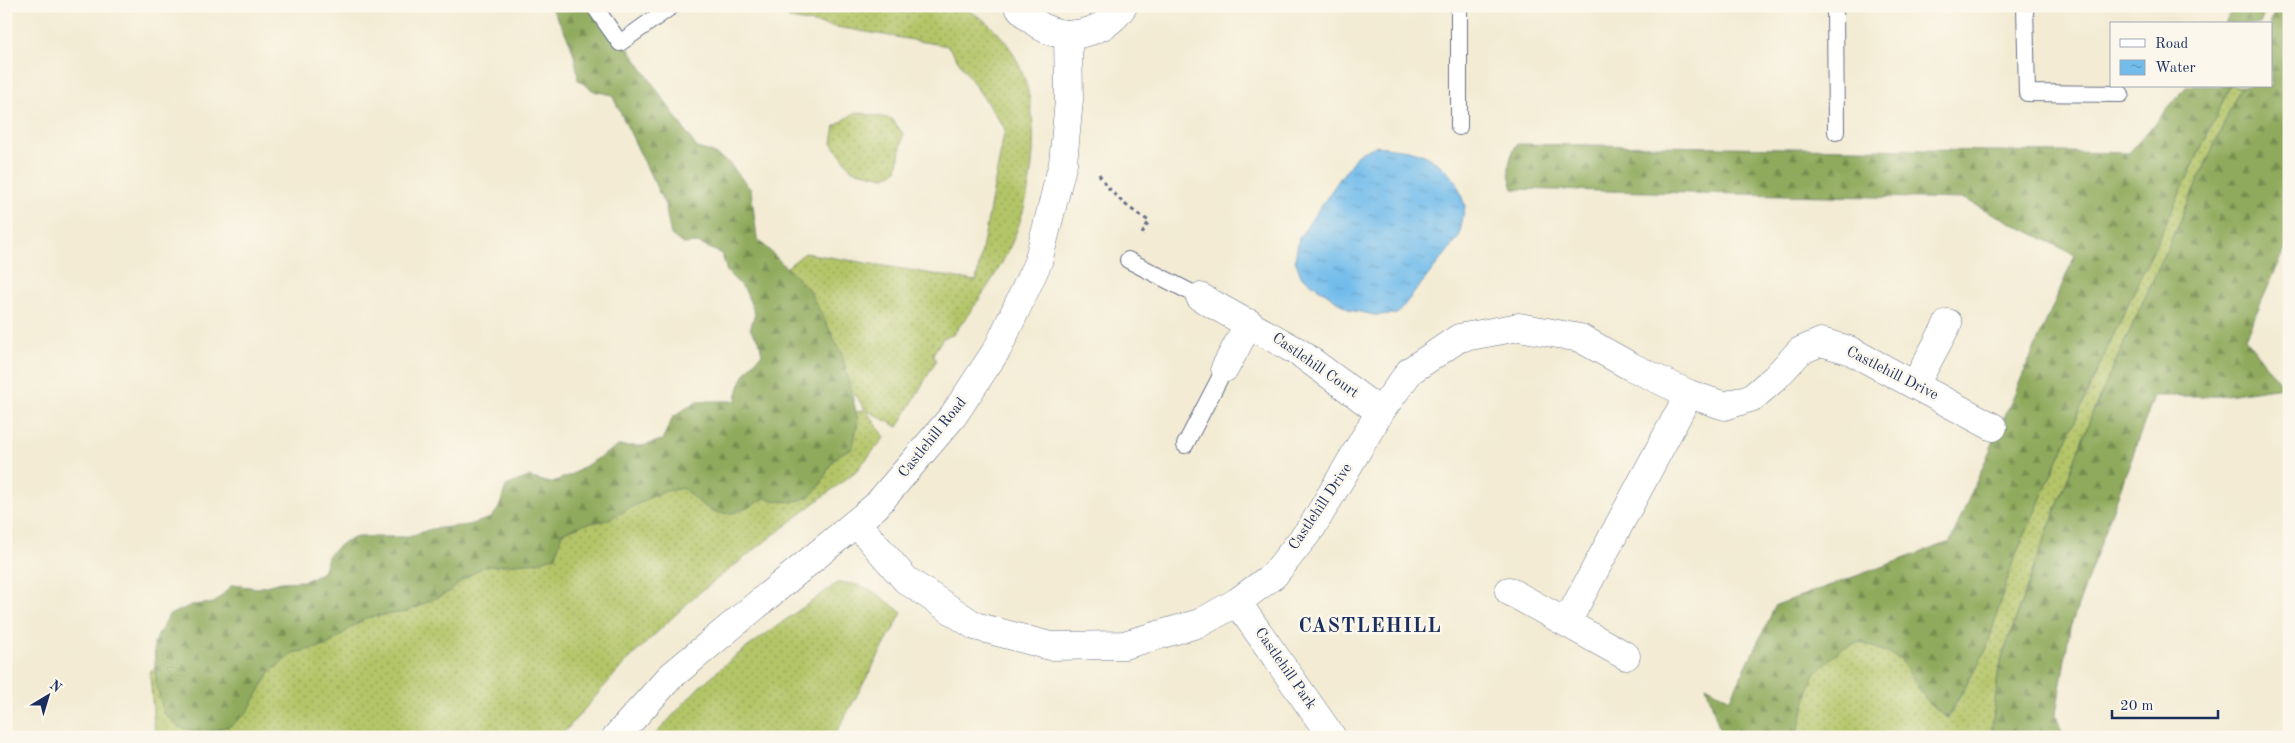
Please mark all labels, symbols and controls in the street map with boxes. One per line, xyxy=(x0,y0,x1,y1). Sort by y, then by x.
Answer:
legend xyxy=(2110,22,2272,88)
text: Road xyxy=(2155,37,2189,52)
text: Water xyxy=(2155,61,2196,76)
street label: Castlehill Court xyxy=(1269,331,1361,401)
street label: Castlehill Drive xyxy=(1844,344,1940,404)
street label: Castlehill Road xyxy=(896,395,970,481)
street label: Castlehill Drive xyxy=(1287,461,1355,553)
district label: CASTLEHILL xyxy=(1298,617,1442,637)
street label: Castlehill Park xyxy=(1251,626,1319,713)
north arrow xyxy=(22,670,72,720)
text: N xyxy=(47,678,64,696)
scale bar xyxy=(2112,688,2219,720)
text: 20 m xyxy=(2120,699,2154,714)

